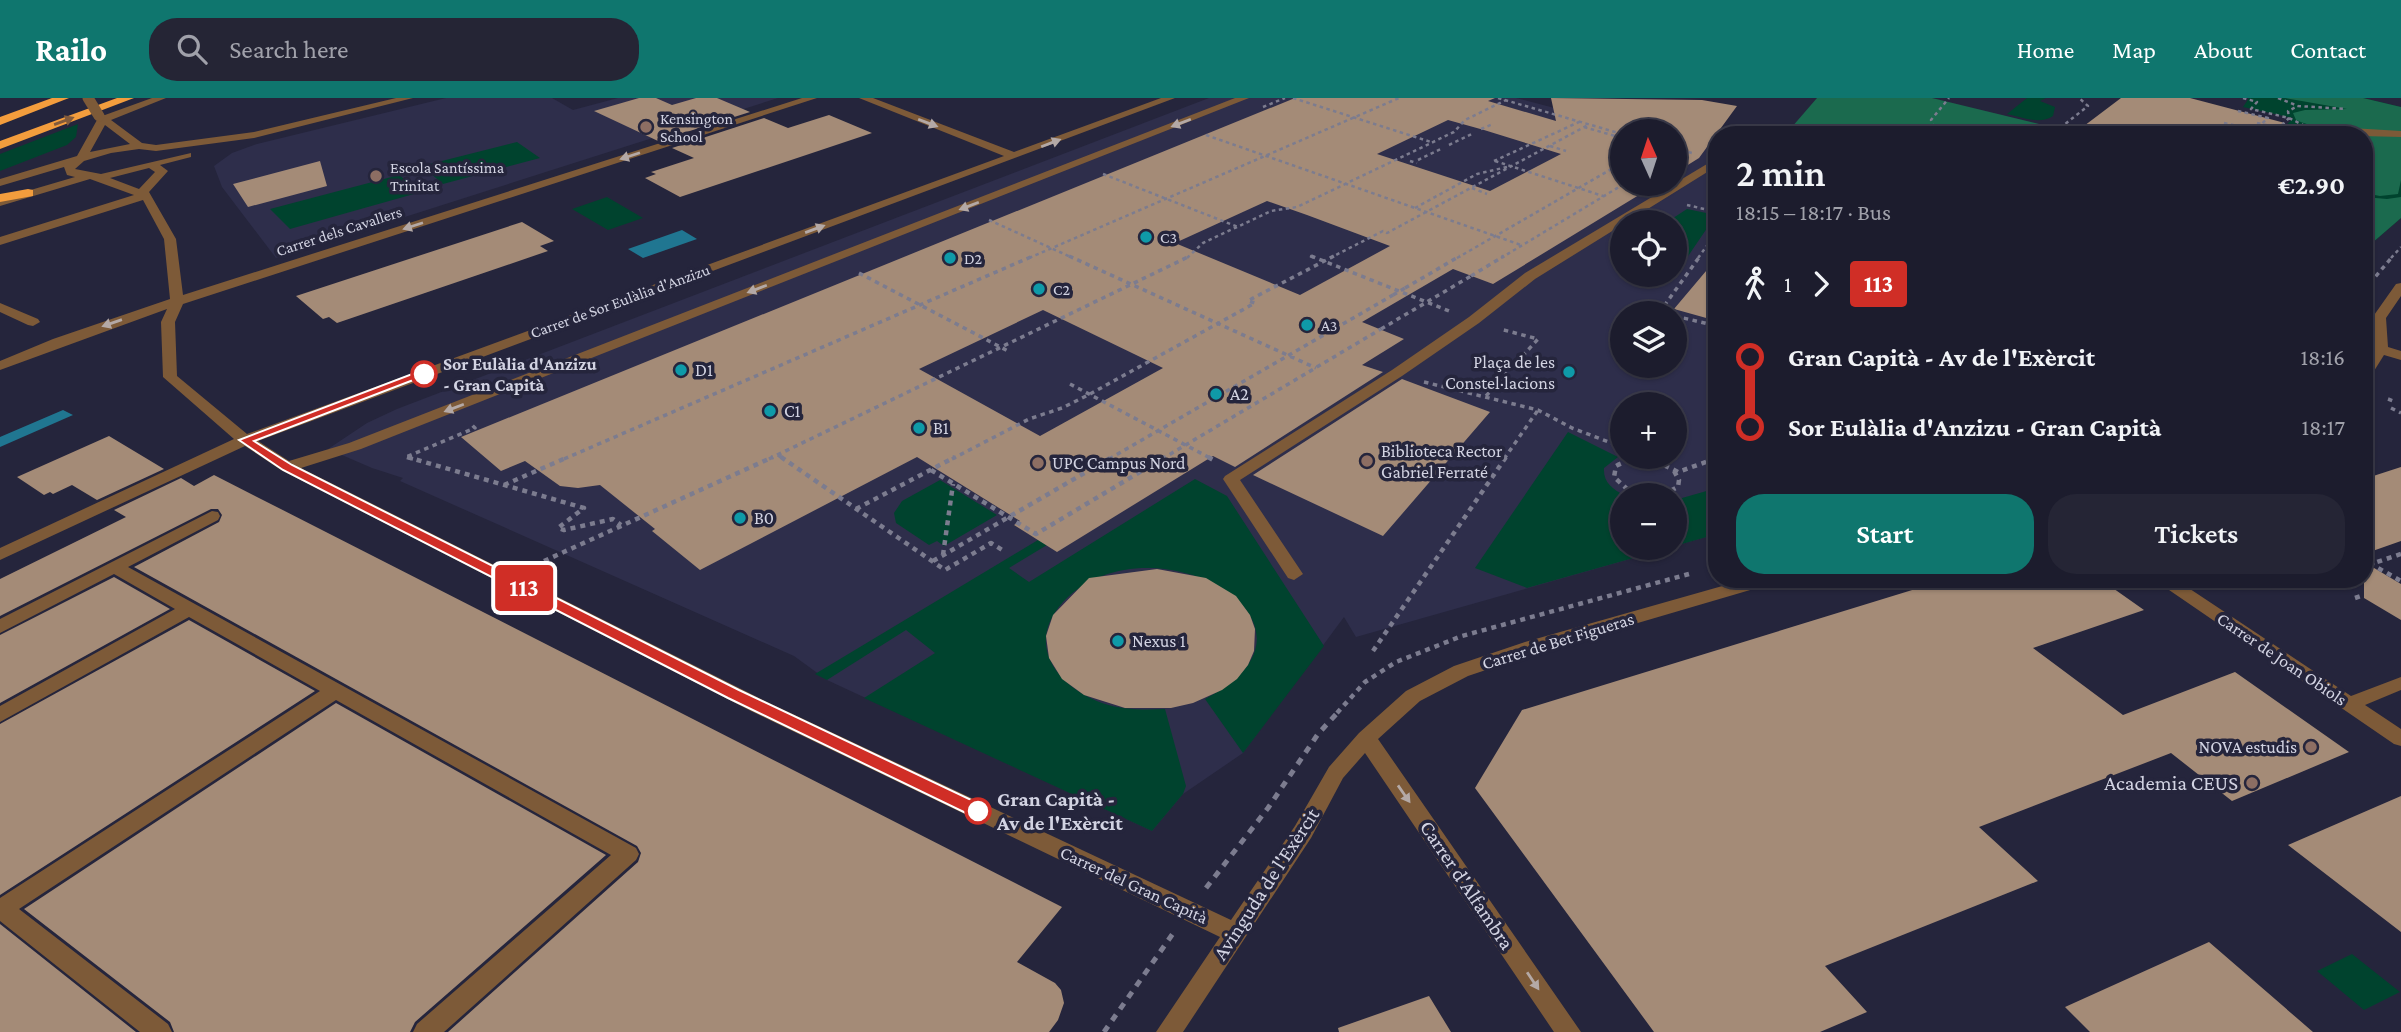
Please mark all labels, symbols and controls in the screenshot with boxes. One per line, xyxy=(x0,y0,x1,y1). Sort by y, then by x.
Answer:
search box xyxy=(149,18,639,81)
icon: search xyxy=(173,30,211,68)
text: Railo xyxy=(35,31,107,68)
text: Search here xyxy=(229,35,348,64)
text: Home xyxy=(2017,36,2074,63)
text: Map xyxy=(2112,36,2156,63)
text: About xyxy=(2194,36,2252,63)
text: Contact xyxy=(2290,36,2366,63)
place label: Kensington School xyxy=(660,110,734,145)
one-way arrow xyxy=(53,116,74,127)
one-way arrow xyxy=(918,117,939,128)
one-way arrow xyxy=(1170,117,1191,128)
marker: Kensington School xyxy=(638,119,654,135)
north arrow xyxy=(1610,119,1687,196)
map controls xyxy=(1610,119,1687,560)
one-way arrow xyxy=(1041,137,1062,148)
one-way arrow xyxy=(619,151,640,162)
text: 2 min xyxy=(1736,152,1826,194)
place label: Escola Santíssima Trinitat xyxy=(390,159,505,194)
marker: Escola Santíssima Trinitat xyxy=(368,168,384,184)
text: €2.90 xyxy=(2278,171,2345,200)
text: 18:15 – 18:17 · Bus xyxy=(1736,199,1891,225)
one-way arrow xyxy=(958,200,979,211)
street label: Carrer dels Cavallers xyxy=(274,203,404,259)
button: locate xyxy=(1610,210,1687,287)
one-way arrow xyxy=(403,221,424,231)
one-way arrow xyxy=(804,224,825,235)
marker: C3 xyxy=(1138,229,1154,245)
place label: C3 xyxy=(1160,229,1177,246)
marker: D2 xyxy=(942,250,958,266)
place label: D2 xyxy=(964,250,983,267)
street label: Carrer de Sor Eulàlia d'Anzizu xyxy=(528,260,712,341)
icon: walk xyxy=(1736,265,1774,303)
icon: forward xyxy=(1802,265,1840,303)
text: 113 xyxy=(1864,270,1893,297)
text: 1 xyxy=(1784,271,1792,297)
marker: C2 xyxy=(1031,281,1047,297)
place label: C2 xyxy=(1053,281,1070,298)
one-way arrow xyxy=(746,283,767,294)
button: layers xyxy=(1610,301,1687,378)
marker: A3 xyxy=(1299,317,1315,333)
place label: A3 xyxy=(1321,317,1337,334)
one-way arrow xyxy=(101,319,122,329)
text: Gran Capità - Av de l'Exèrcit xyxy=(1788,343,2095,372)
text: 18:16 xyxy=(2300,344,2345,370)
place label: Plaça de les Constel·lacions xyxy=(1445,352,1555,393)
place label: Sor Eulàlia d'Anzizu - Gran Capità xyxy=(443,354,598,395)
place label: D1 xyxy=(695,360,713,380)
marker: Sor Eulàlia d'Anzizu - Gran Capità xyxy=(411,361,437,387)
marker: D1 xyxy=(673,362,689,378)
marker: Plaça de les Constel·lacions xyxy=(1561,364,1577,380)
place label: A2 xyxy=(1230,384,1249,404)
marker: A2 xyxy=(1208,386,1224,402)
button: + xyxy=(1610,392,1687,469)
place label: C1 xyxy=(784,401,801,421)
one-way arrow xyxy=(443,402,464,413)
marker: C1 xyxy=(762,403,778,419)
text: Sor Eulàlia d'Anzizu - Gran Capità xyxy=(1788,413,2161,442)
text: 18:17 xyxy=(2301,414,2345,440)
place label: B1 xyxy=(933,418,949,438)
marker: B1 xyxy=(911,420,927,436)
place label: Biblioteca Rector Gabriel Ferraté xyxy=(1381,441,1503,482)
place label: UPC Campus Nord xyxy=(1052,453,1186,473)
marker: Biblioteca Rector Gabriel Ferraté xyxy=(1359,453,1375,469)
marker: UPC Campus Nord xyxy=(1030,455,1046,471)
button: − xyxy=(1610,483,1687,560)
button: Start xyxy=(1736,494,2034,574)
button: Tickets xyxy=(2048,494,2345,574)
place label: B0 xyxy=(754,508,774,528)
marker: B0 xyxy=(732,510,748,526)
line badge: 113 xyxy=(484,565,564,611)
text: 113 xyxy=(509,574,539,601)
street label: Carrer de Bet Figueras xyxy=(1480,608,1636,674)
street label: Carrer de Joan Obiols xyxy=(2213,608,2351,710)
place label: Nexus 1 xyxy=(1132,631,1186,651)
marker: Nexus 1 xyxy=(1110,633,1126,649)
place label: NOVA estudis xyxy=(2198,737,2297,757)
marker: NOVA estudis xyxy=(2303,739,2319,755)
place label: Academia CEUS xyxy=(2104,771,2238,795)
marker: Academia CEUS xyxy=(2244,775,2260,791)
one-way arrow xyxy=(1397,785,1411,803)
place label: Gran Capità - Av de l'Exèrcit xyxy=(996,787,1123,835)
marker: Gran Capità - Av de l'Exèrcit xyxy=(965,798,991,824)
street label: Avinguda de l'Exèrcit xyxy=(1208,803,1325,965)
street label: Carrer d'Alfambra xyxy=(1415,816,1519,954)
street label: Carrer del Gran Capità xyxy=(1057,842,1211,928)
one-way arrow xyxy=(1526,972,1540,990)

